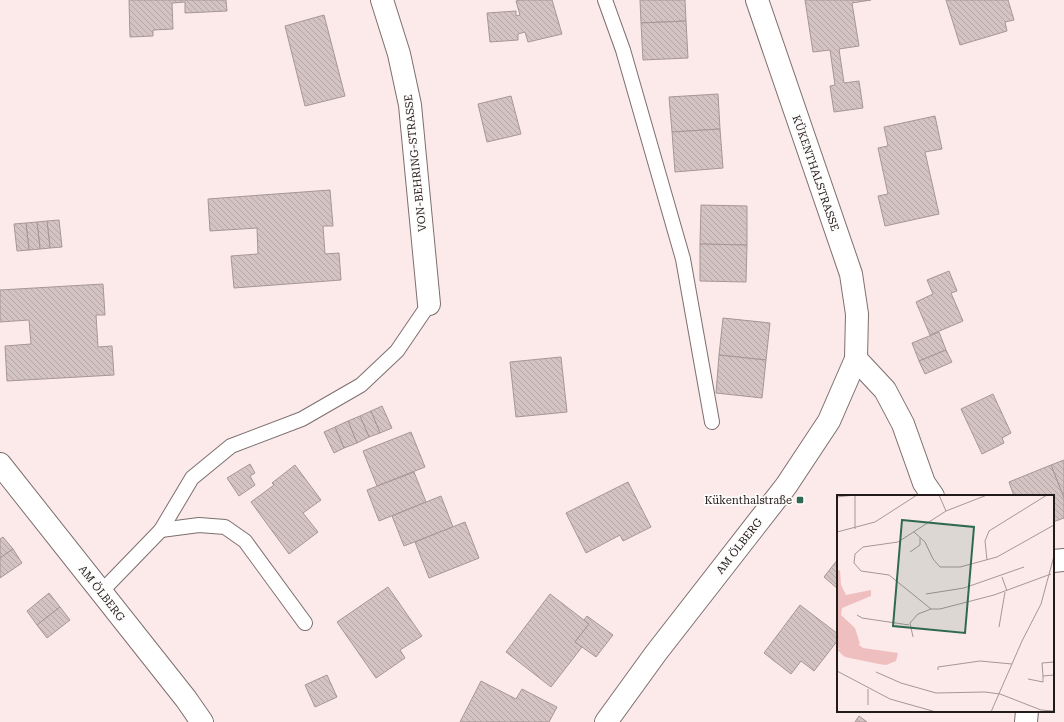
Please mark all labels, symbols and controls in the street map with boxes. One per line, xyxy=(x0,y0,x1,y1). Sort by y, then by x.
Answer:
street label: VON-BEHRING-STRASSE xyxy=(402,94,429,232)
street label: KÜKENTHALSTRASSE xyxy=(790,113,842,233)
place label: Kükenthalstraße xyxy=(705,494,792,507)
marker: Kükenthalstraße xyxy=(795,495,805,505)
inset map xyxy=(837,495,1054,712)
street label: AM ÖLBERG xyxy=(713,515,765,577)
street label: AM ÖLBERG xyxy=(76,562,128,624)

